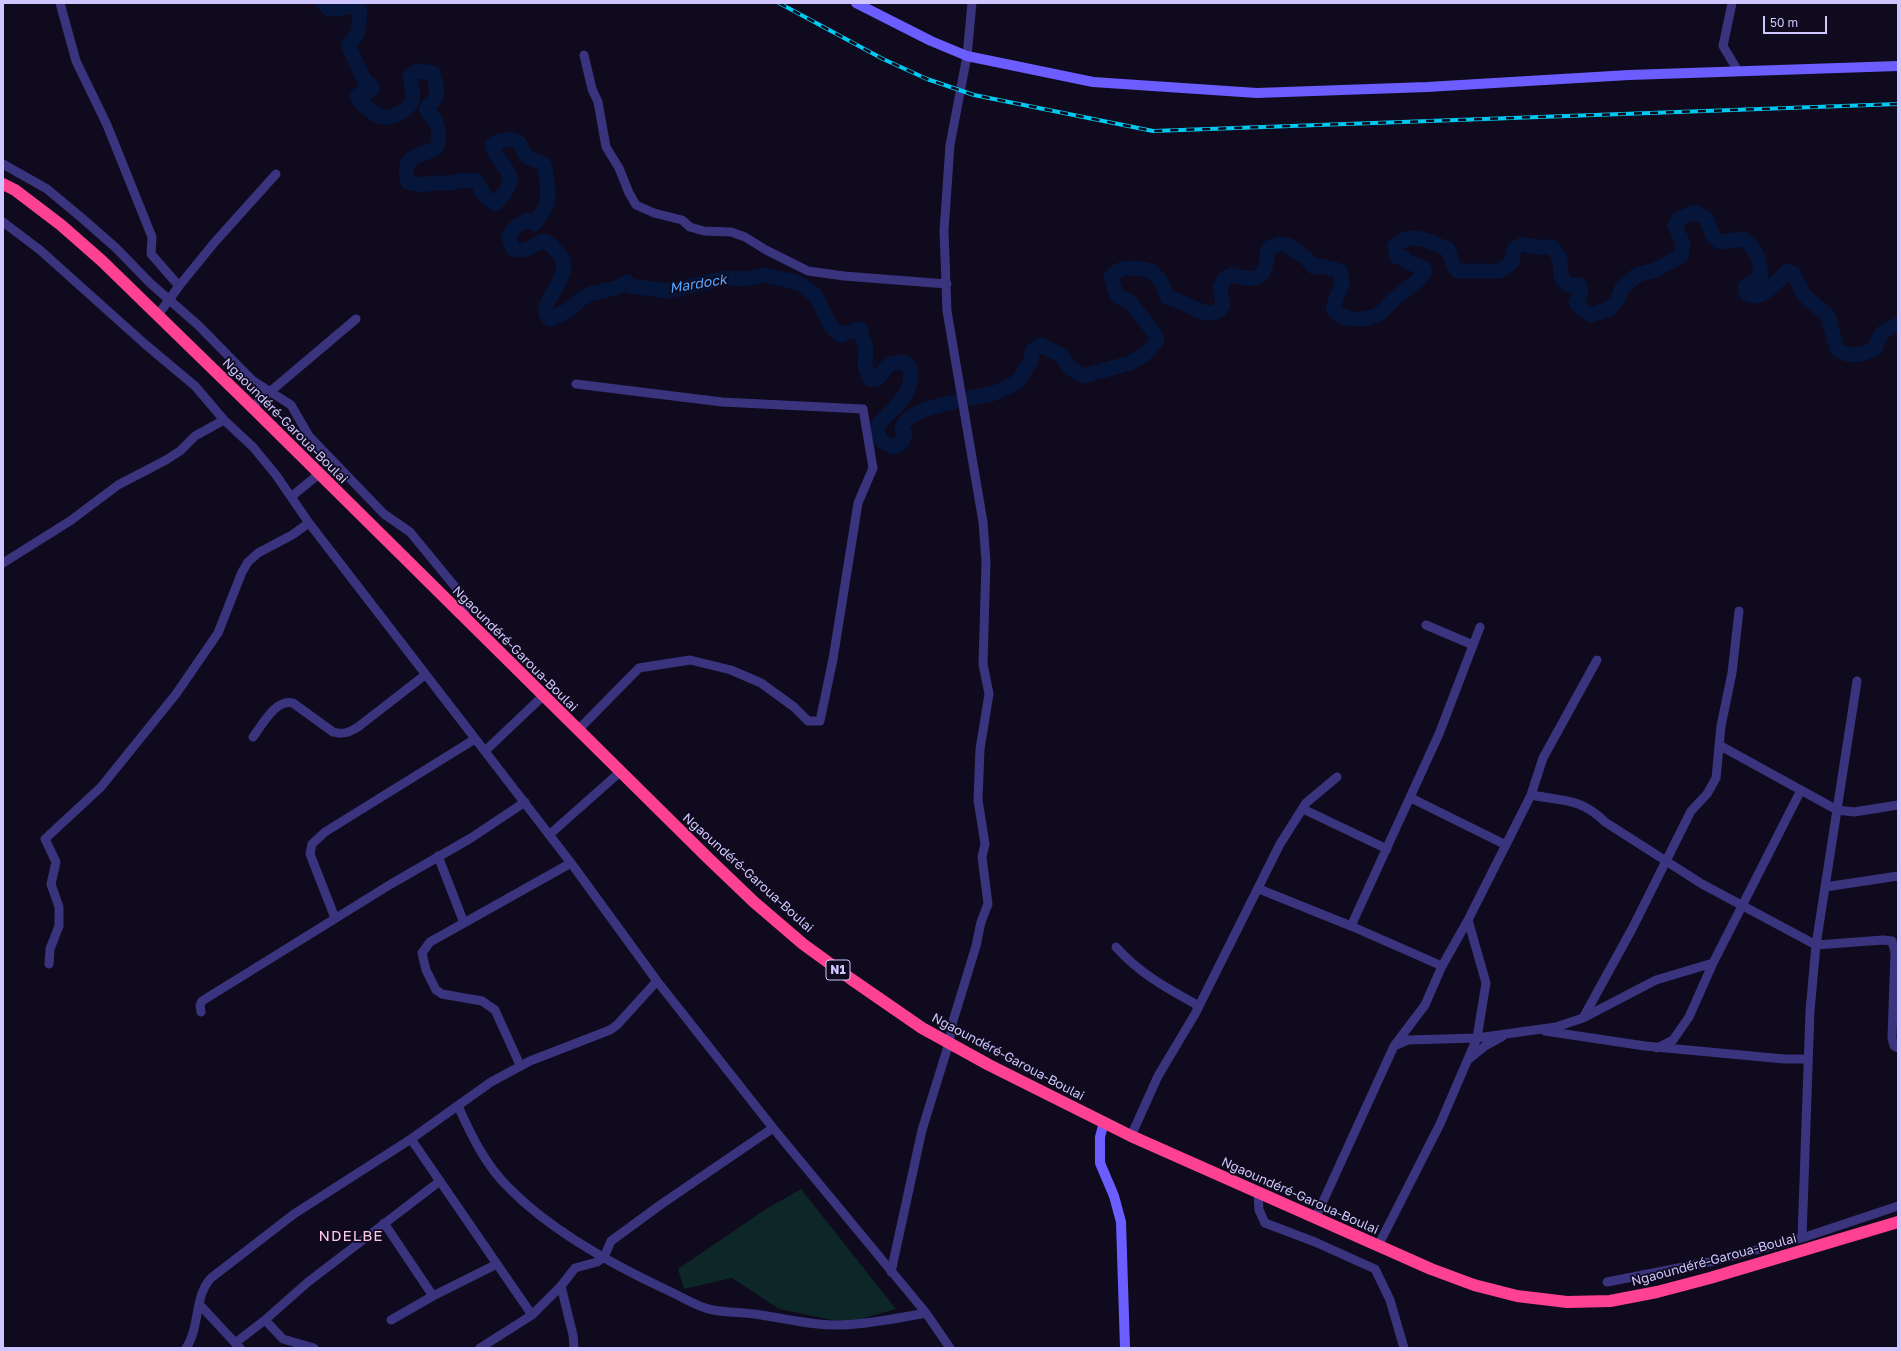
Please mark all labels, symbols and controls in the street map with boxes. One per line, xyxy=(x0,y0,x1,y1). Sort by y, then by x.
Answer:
scale bar xyxy=(1765,8,1829,34)
text: 50 m xyxy=(1770,15,1798,30)
water label: Mardock xyxy=(668,271,728,297)
street label: Ngaoundéré-Garoua-Boulai xyxy=(219,355,351,487)
street label: Ngaoundéré-Garoua-Boulai xyxy=(449,583,581,715)
street label: Ngaoundéré-Garoua-Boulai xyxy=(679,810,817,936)
road number: N1 xyxy=(826,960,850,980)
street label: Ngaoundéré-Garoua-Boulai xyxy=(929,1010,1087,1104)
street label: Ngaoundéré-Garoua-Boulai xyxy=(1219,1154,1381,1238)
district label: NDELBE xyxy=(319,1227,383,1245)
street label: Ngaoundéré-Garoua-Boulai xyxy=(1630,1230,1798,1290)

